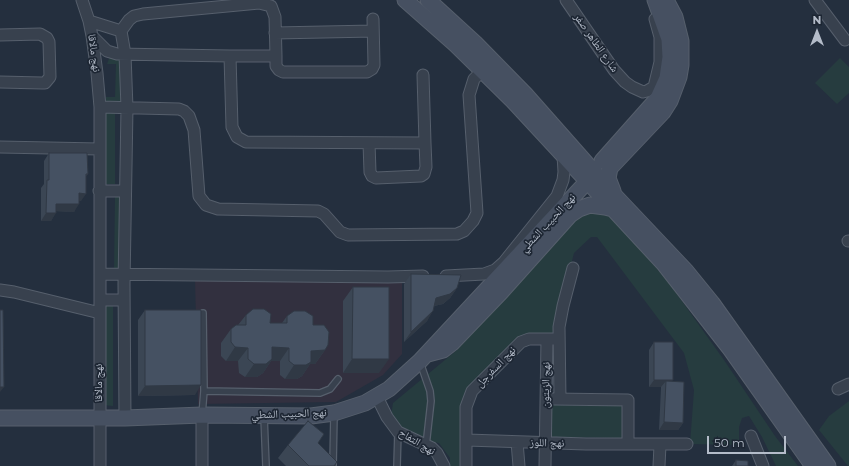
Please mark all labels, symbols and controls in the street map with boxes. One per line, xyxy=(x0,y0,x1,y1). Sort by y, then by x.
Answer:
street label: شارع الطاهر صفر xyxy=(571,11,621,75)
north arrow xyxy=(797,12,837,52)
text: N xyxy=(813,13,821,27)
street label: نهج مالاقا xyxy=(85,33,103,73)
street label: نهج الحبيب الشطي xyxy=(517,191,579,255)
street label: نهج السفرجل xyxy=(473,344,519,390)
street label: نهج الزيتون xyxy=(539,362,553,408)
street label: نهج مالاقا xyxy=(92,364,106,402)
street label: نهج الحبيب الشطي xyxy=(251,406,327,422)
street label: نهج التفاح xyxy=(396,426,438,458)
scale bar xyxy=(709,428,788,454)
text: 50 m xyxy=(714,435,745,450)
street label: نهج اللوز xyxy=(530,436,564,450)

